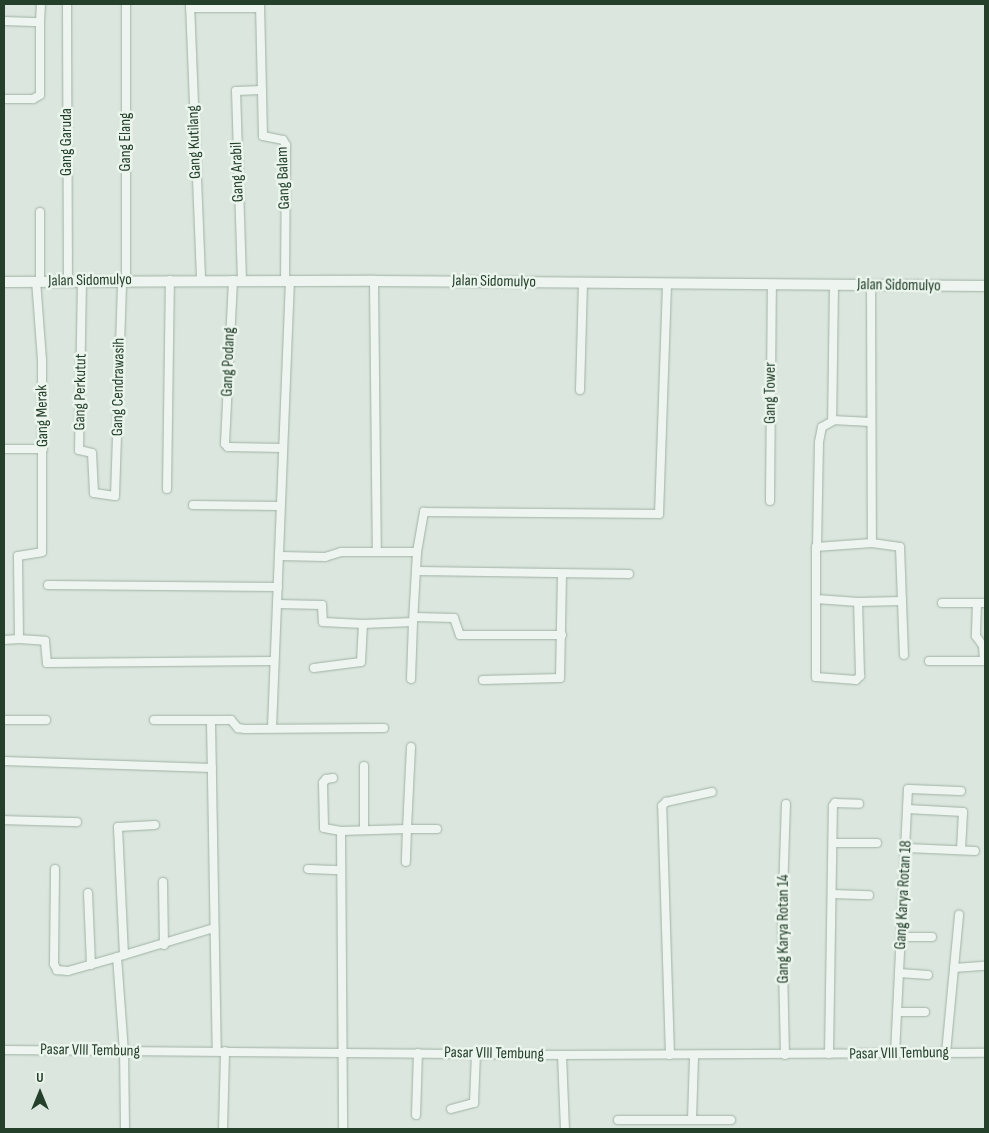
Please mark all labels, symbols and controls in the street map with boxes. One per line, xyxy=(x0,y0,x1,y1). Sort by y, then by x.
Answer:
street label: Gang Kutilang xyxy=(184,105,206,179)
street label: Gang Garuda xyxy=(57,108,77,176)
street label: Gang Elang xyxy=(116,113,136,171)
street label: Gang Arabil xyxy=(227,142,249,202)
street label: Gang Balam xyxy=(273,146,295,210)
street label: Jalan Sidomulyo xyxy=(48,271,132,291)
street label: Jalan Sidomulyo xyxy=(452,272,536,292)
street label: Jalan Sidomulyo xyxy=(857,276,941,296)
street label: Gang Podang xyxy=(218,327,240,397)
street label: Gang Cendrawasih xyxy=(109,338,129,436)
street label: Gang Perkutut xyxy=(71,353,91,431)
street label: Gang Tower xyxy=(761,362,781,424)
street label: Gang Merak xyxy=(33,385,53,447)
street label: Gang Karya Rotan 18 xyxy=(892,840,916,950)
street label: Gang Karya Rotan 14 xyxy=(774,875,794,983)
street label: Pasar VIII Tembung xyxy=(40,1041,140,1061)
street label: Pasar VIII Tembung xyxy=(444,1044,544,1064)
street label: Pasar VIII Tembung xyxy=(849,1044,949,1064)
north arrow xyxy=(15,1068,65,1118)
text: U xyxy=(36,1069,44,1086)

